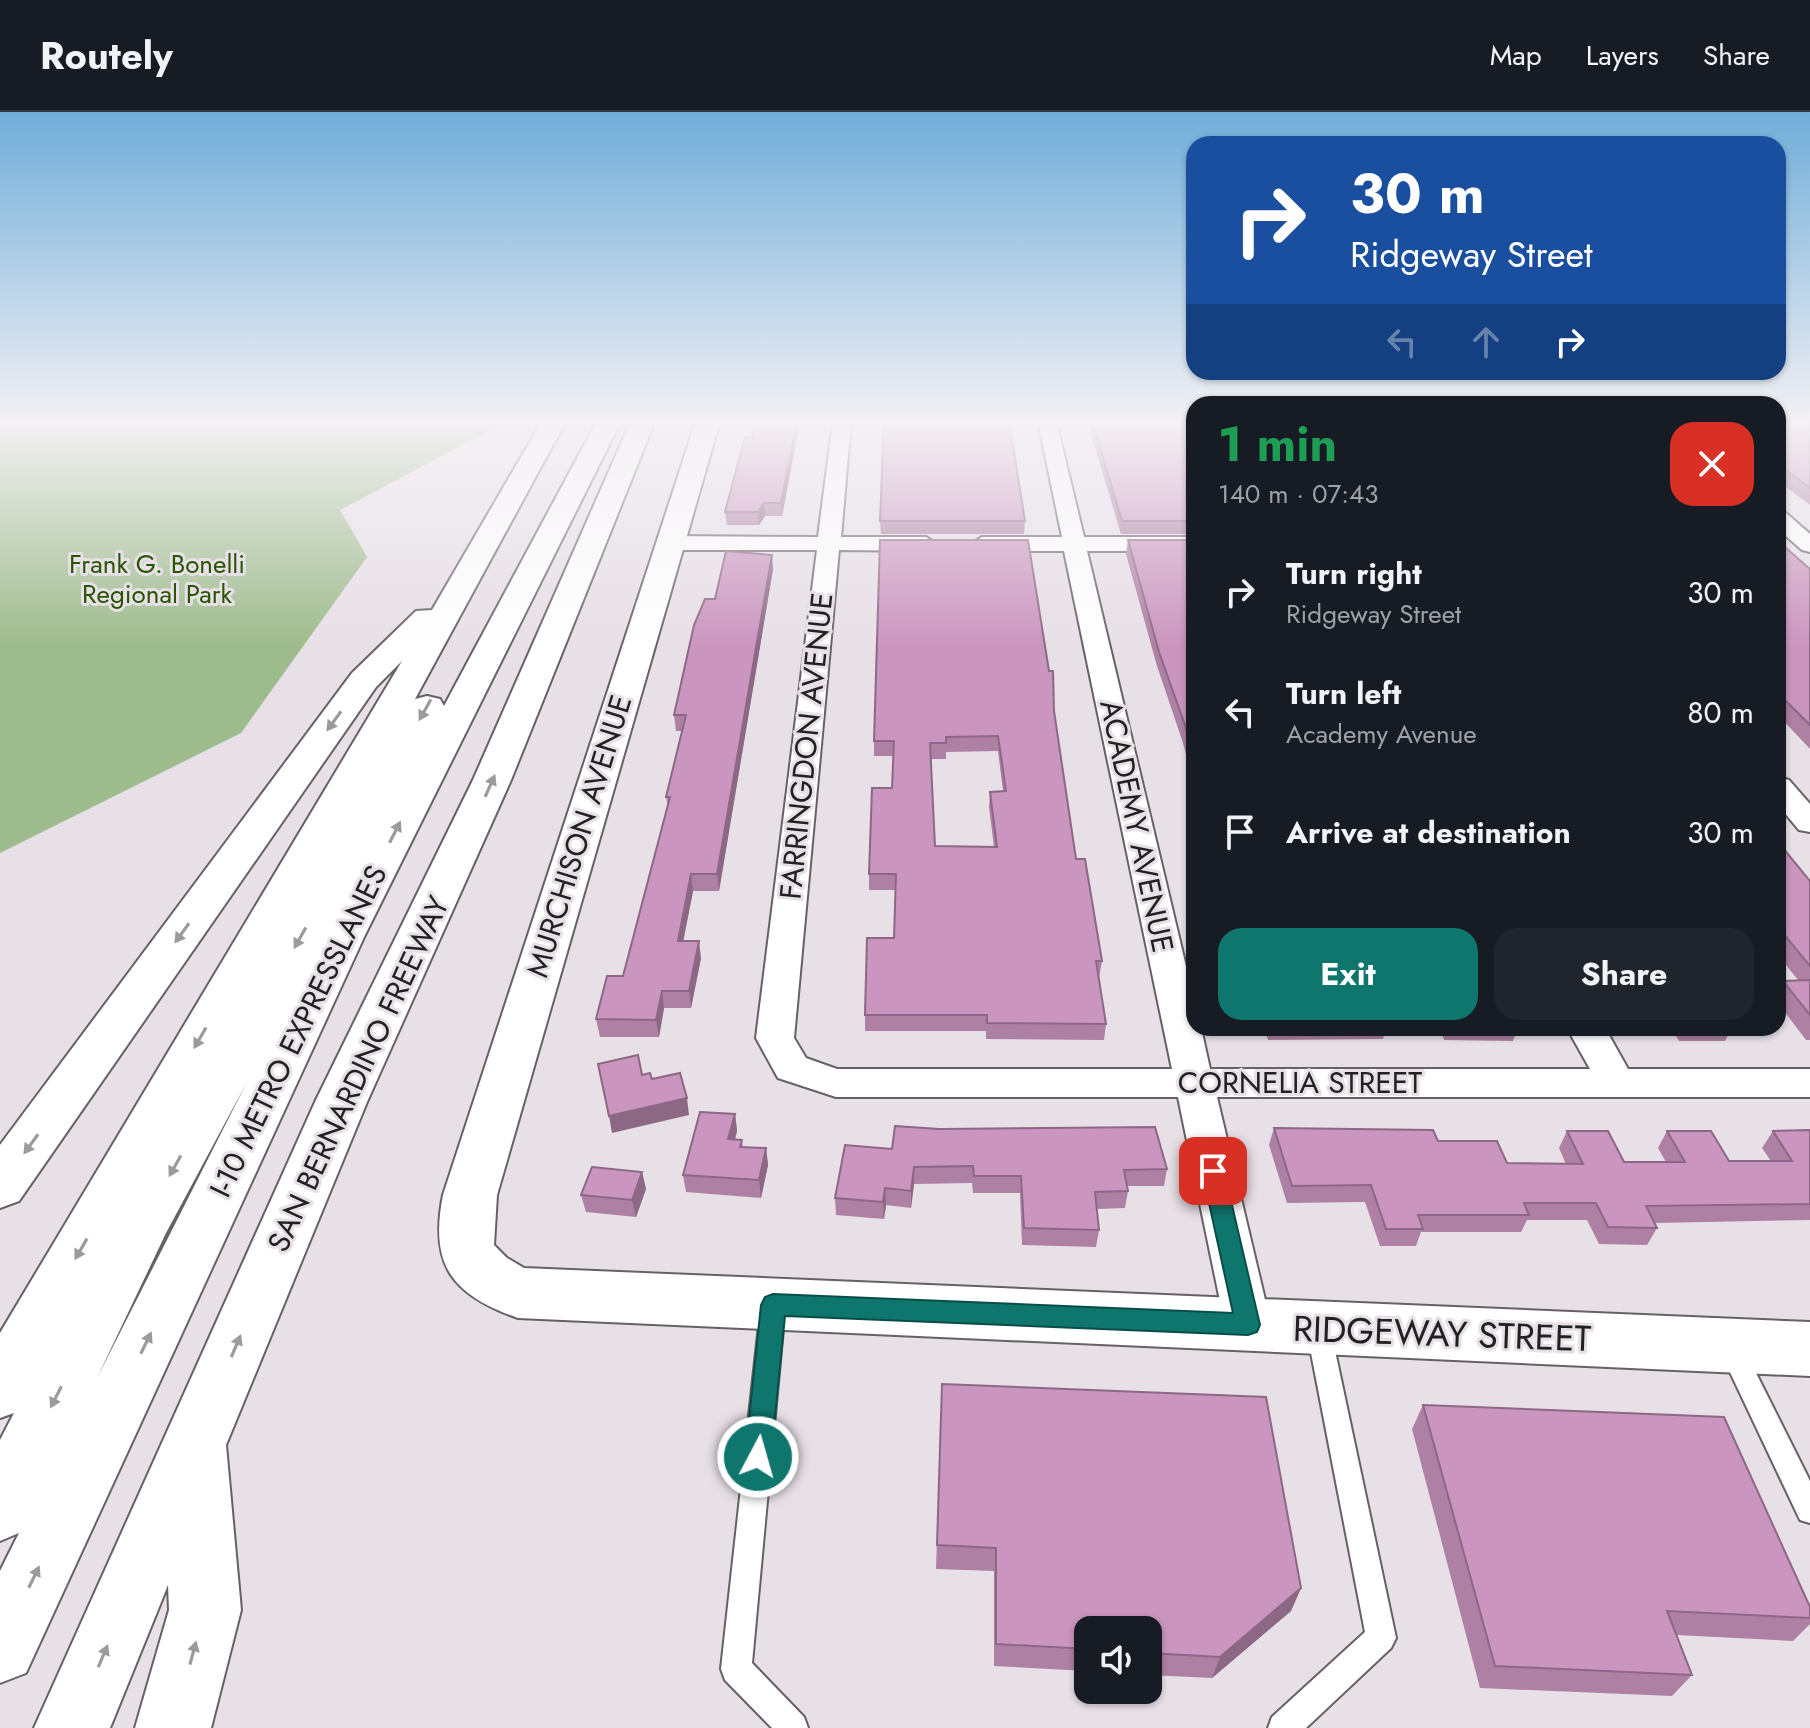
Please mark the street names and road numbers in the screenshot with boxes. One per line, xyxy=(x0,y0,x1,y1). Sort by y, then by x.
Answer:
street label: FARRINGDON AVENUE xyxy=(769,591,843,901)
street label: MURCHISON AVENUE xyxy=(516,689,642,983)
street label: ACADEMY AVENUE xyxy=(1089,696,1185,956)
street label: I-10 METRO EXPRESSLANES xyxy=(199,858,397,1204)
street label: SAN BERNARDINO FREEWAY xyxy=(257,889,460,1259)
street label: CORNELIA STREET xyxy=(1178,1061,1422,1104)
street label: RIDGEWAY STREET xyxy=(1292,1302,1592,1364)

